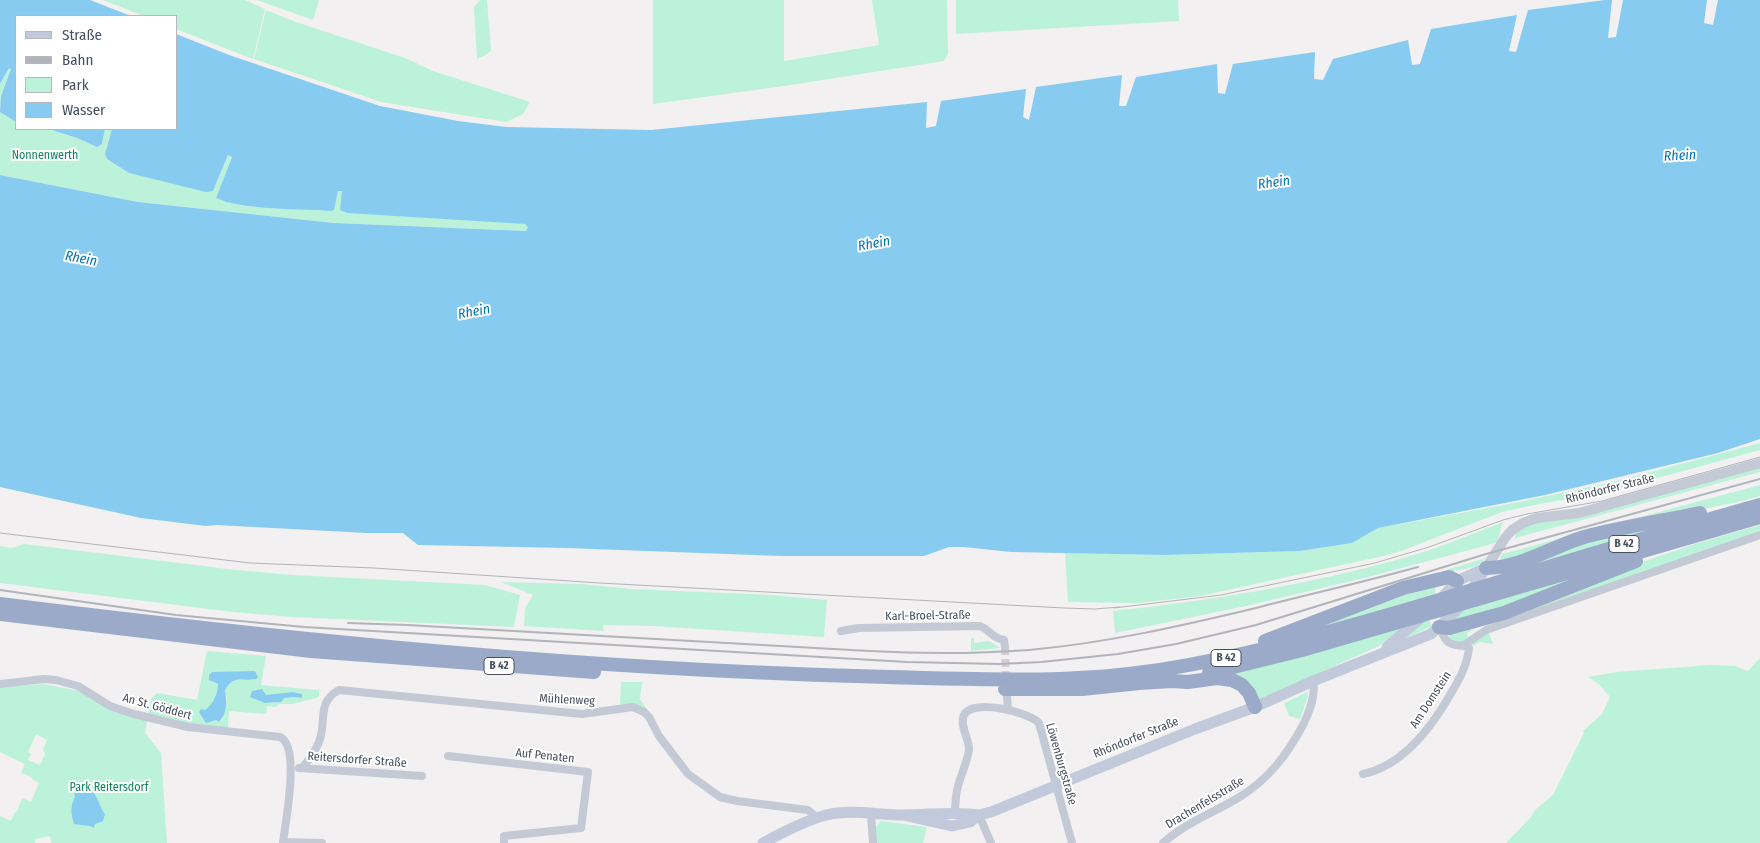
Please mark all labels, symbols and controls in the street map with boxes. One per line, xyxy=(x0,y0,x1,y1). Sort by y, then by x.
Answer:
legend xyxy=(15,15,178,130)
text: Straße xyxy=(62,26,102,44)
text: Bahn xyxy=(62,51,93,69)
text: Park xyxy=(62,76,89,94)
text: Wasser xyxy=(62,101,105,119)
water label: Rhein xyxy=(1663,147,1697,165)
park label: Nonnenwerth xyxy=(12,149,78,163)
water label: Rhein xyxy=(1257,172,1291,194)
water label: Rhein xyxy=(857,233,891,255)
water label: Rhein xyxy=(64,248,98,270)
water label: Rhein xyxy=(457,301,491,323)
street label: Rhöndorfer Straße xyxy=(1564,471,1656,507)
road number: B 42 xyxy=(1609,536,1639,552)
street label: Karl-Broel-Straße xyxy=(885,608,971,624)
road number: B 42 xyxy=(1211,650,1241,666)
road number: B 42 xyxy=(484,658,514,674)
street label: Am Domstein xyxy=(1407,669,1455,731)
street label: An St. Göddert xyxy=(121,691,193,723)
street label: Mühlenweg xyxy=(539,691,595,709)
street label: Rhöndorfer Straße xyxy=(1091,714,1181,762)
street label: Löwenburgstraße xyxy=(1042,721,1080,807)
street label: Auf Penaten xyxy=(515,746,575,766)
street label: Reitersdorfer Straße xyxy=(307,749,407,771)
street label: Drachenfelsstraße xyxy=(1163,774,1247,832)
park label: Park Reitersdorf xyxy=(70,781,148,795)

